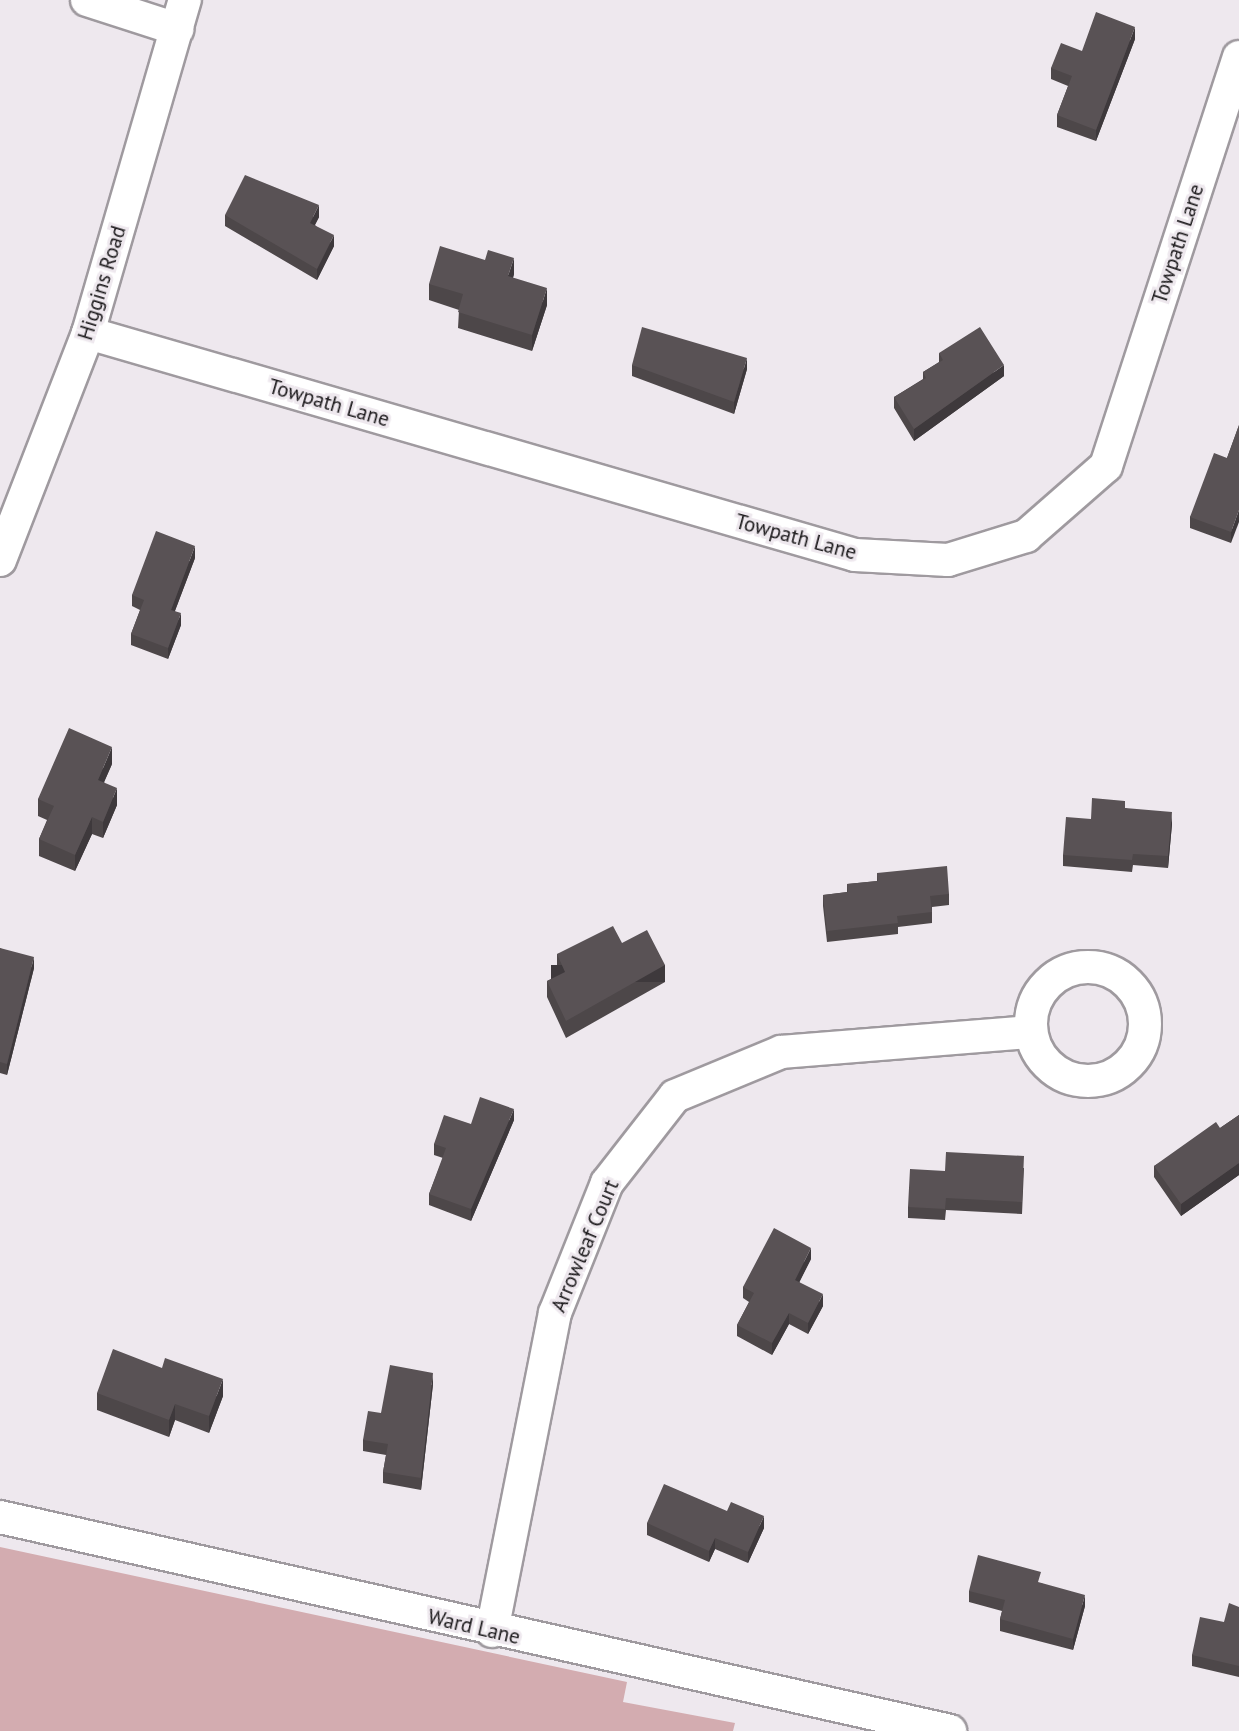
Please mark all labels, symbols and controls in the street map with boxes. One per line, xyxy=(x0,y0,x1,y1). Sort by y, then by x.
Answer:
street label: Towpath Lane xyxy=(1147,181,1209,307)
street label: Higgins Road xyxy=(73,223,131,343)
street label: Towpath Lane xyxy=(266,374,392,432)
street label: Towpath Lane xyxy=(733,509,859,565)
street label: Arrowleaf Court xyxy=(546,1176,624,1316)
street label: Ward Lane xyxy=(425,1604,523,1650)

